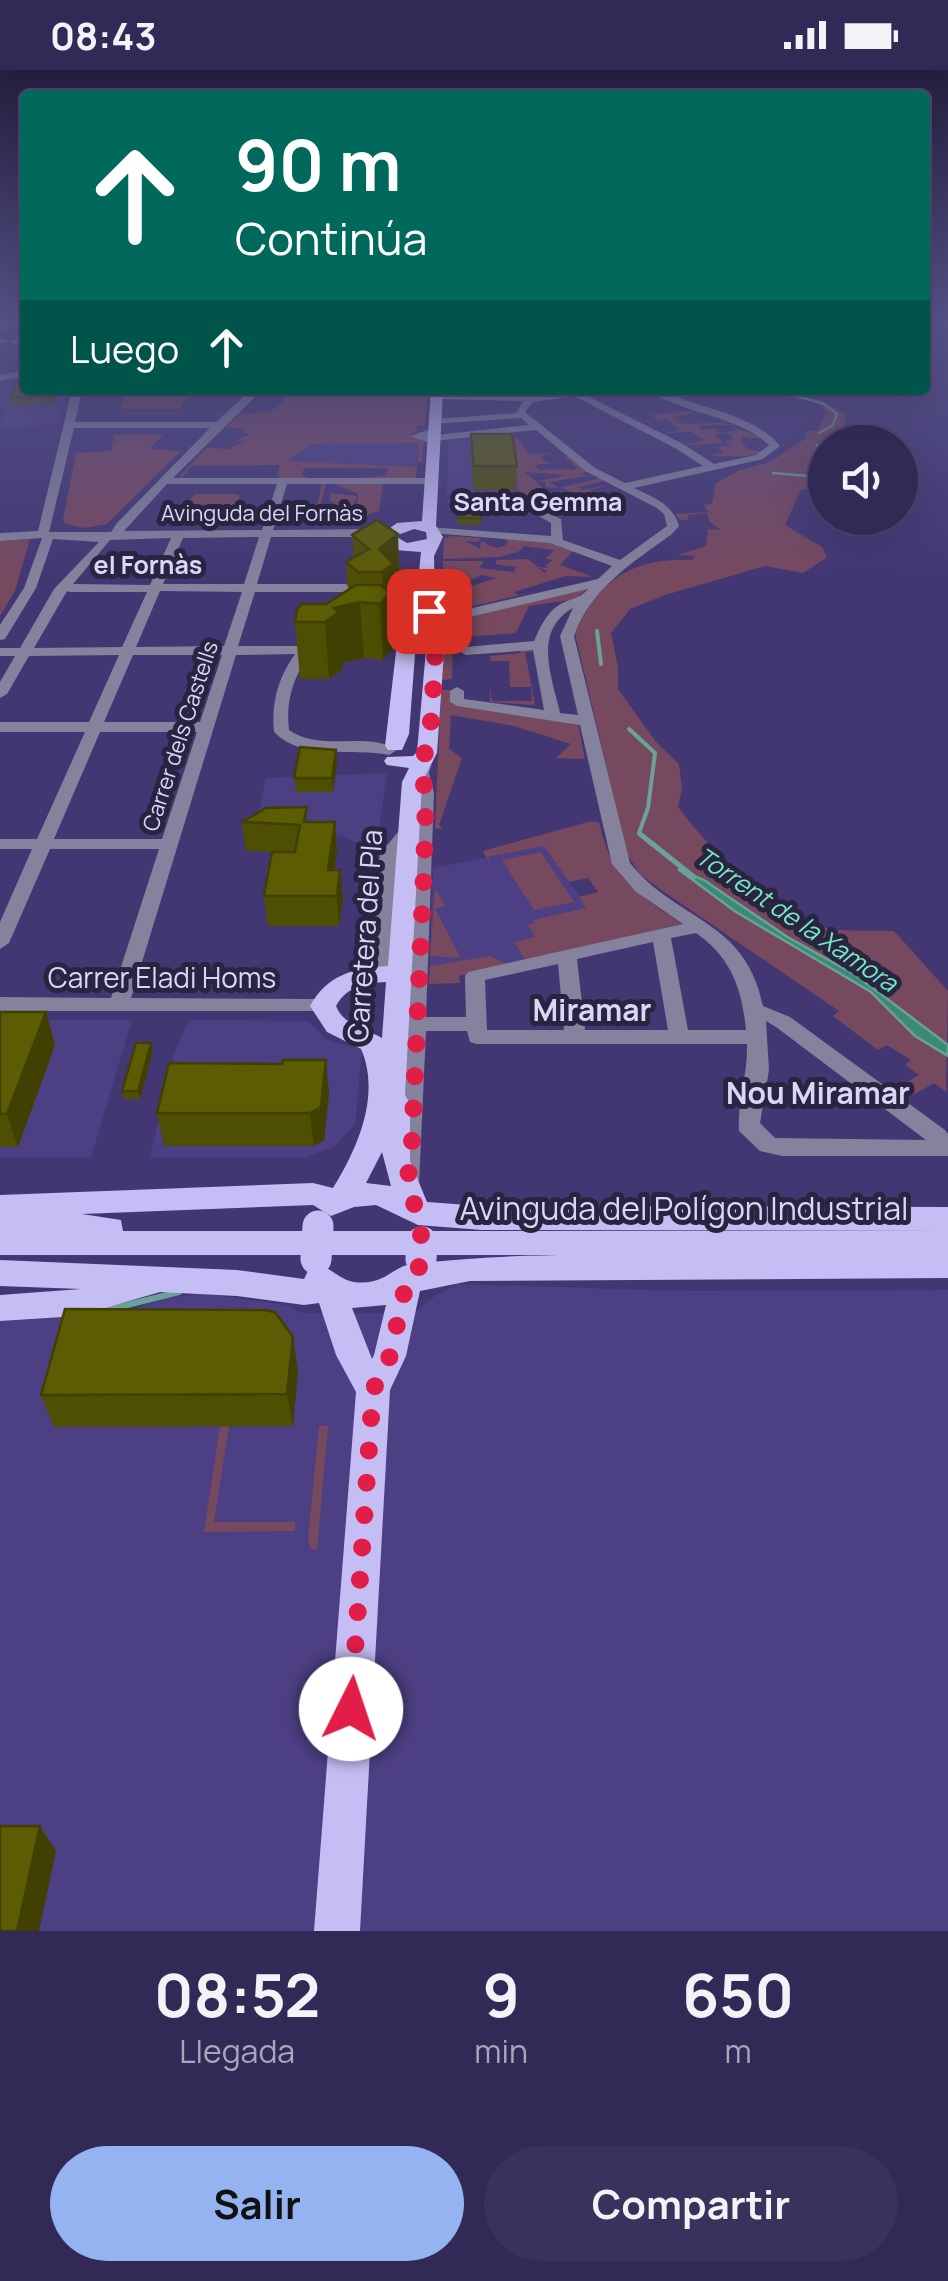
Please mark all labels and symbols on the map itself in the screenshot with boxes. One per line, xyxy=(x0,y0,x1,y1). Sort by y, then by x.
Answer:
district label: Santa Gemma xyxy=(453,484,623,519)
street label: Avinguda del Fornàs xyxy=(161,498,363,528)
district label: el Fornàs xyxy=(94,547,202,582)
pin xyxy=(387,569,472,654)
street label: Carrer dels Castells xyxy=(135,637,225,835)
street label: Carretera del Pla xyxy=(338,828,390,1044)
water label: Torrent de la Xamora xyxy=(689,838,906,1000)
street label: Carrer Eladi Homs xyxy=(48,958,276,996)
district label: Miramar xyxy=(532,989,652,1030)
district label: Nou Miramar xyxy=(726,1072,910,1113)
street label: Avinguda del Polígon Industrial xyxy=(460,1186,908,1230)
position arrow xyxy=(299,1657,403,1761)

